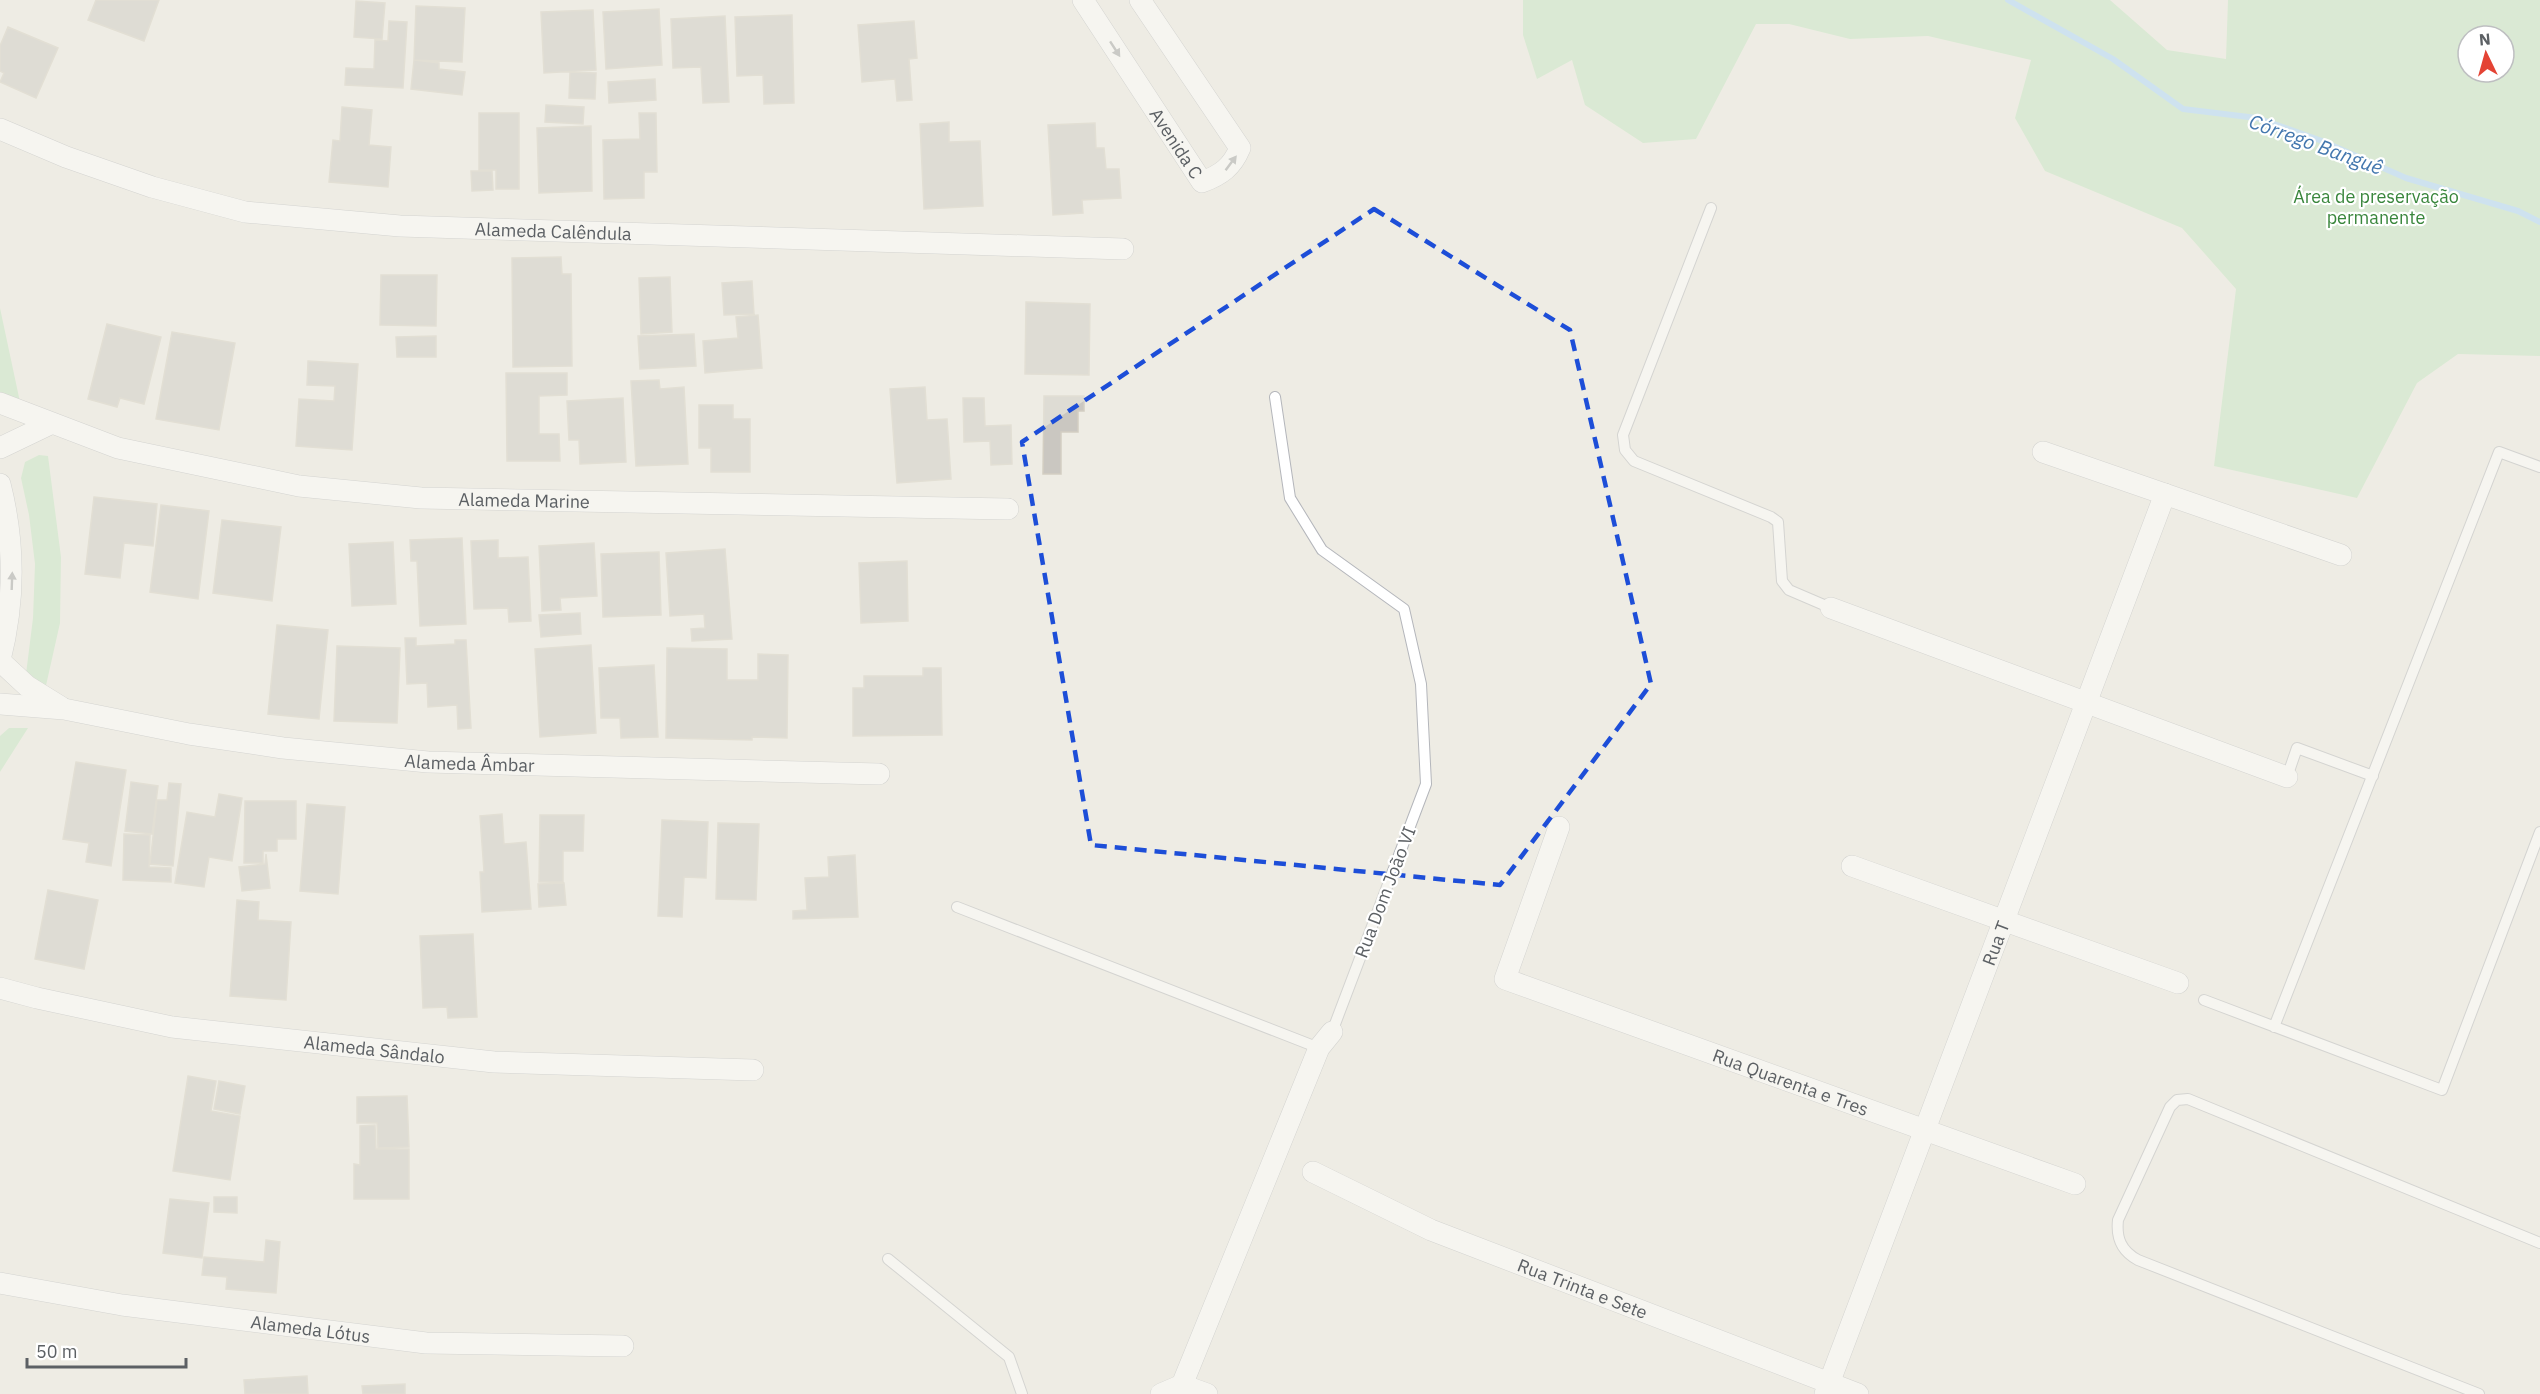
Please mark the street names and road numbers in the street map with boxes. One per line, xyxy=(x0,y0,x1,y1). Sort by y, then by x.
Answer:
street label: Avenida C xyxy=(1145,103,1208,183)
street label: Alameda Calêndula xyxy=(474,217,632,245)
street label: Alameda Marine xyxy=(458,487,590,513)
street label: Alameda Âmbar xyxy=(404,748,535,776)
street label: Rua Dom João VI xyxy=(1349,823,1421,961)
street label: Rua T xyxy=(1976,918,2014,969)
street label: Alameda Sândalo xyxy=(303,1030,446,1068)
street label: Rua Quarenta e Tres xyxy=(1710,1043,1872,1120)
street label: Rua Trinta e Sete xyxy=(1514,1253,1651,1324)
street label: Alameda Lótus xyxy=(249,1310,372,1347)

